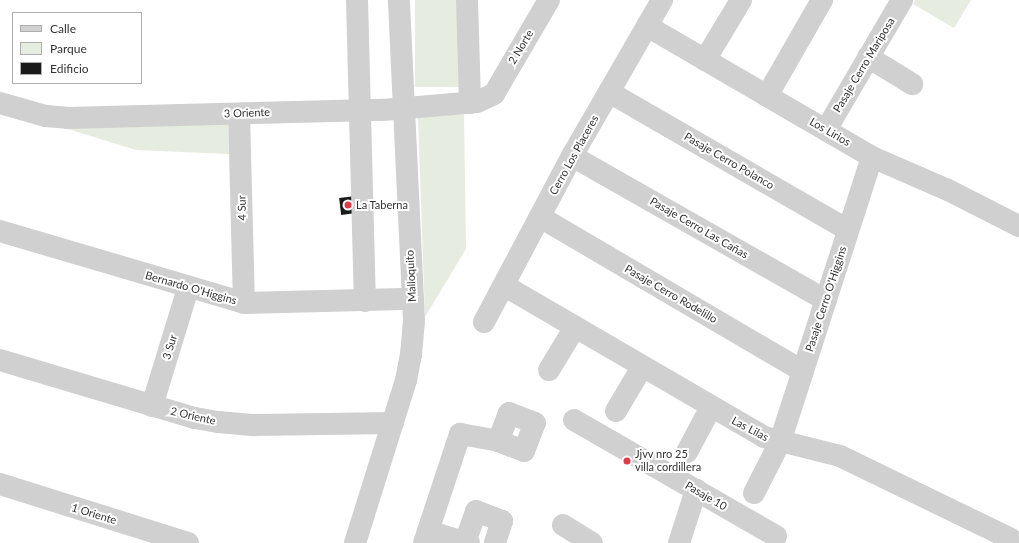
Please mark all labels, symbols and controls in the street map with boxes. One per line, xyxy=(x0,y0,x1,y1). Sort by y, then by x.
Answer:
legend xyxy=(12,12,142,84)
street label: Pasaje Cerro Mariposa xyxy=(831,15,897,115)
text: Calle xyxy=(50,21,76,36)
street label: 2 Norte xyxy=(506,28,536,66)
text: Parque xyxy=(50,41,87,56)
text: Edificio xyxy=(50,61,89,76)
street label: 3 Oriente xyxy=(224,106,270,120)
street label: Cerro Los Placeres xyxy=(547,113,601,197)
street label: Los Lirios xyxy=(807,115,853,149)
street label: Pasaje Cerro Polanco xyxy=(682,130,776,192)
street label: Pasaje Cerro Las Cañas xyxy=(648,194,750,262)
street label: 4 Sur xyxy=(235,195,249,221)
place label: La Taberna xyxy=(356,198,408,212)
marker: La Taberna xyxy=(343,200,353,210)
street label: Pasaje Cerro O'Higgins xyxy=(803,245,849,353)
street label: Malloquito xyxy=(403,250,419,302)
street label: Pasaje Cerro Rodelillo xyxy=(622,262,720,326)
street label: Bernardo O'Higgins xyxy=(144,269,238,307)
street label: 3 Sur xyxy=(160,333,180,361)
street label: 2 Oriente xyxy=(169,404,217,428)
street label: Las Lilas xyxy=(729,414,771,444)
place label: Jjvv nro 25 villa cordillera xyxy=(635,448,701,474)
marker: Jjvv nro 25 villa cordillera xyxy=(622,456,632,466)
street label: Pasaje 10 xyxy=(683,479,729,513)
street label: 1 Oriente xyxy=(70,501,118,527)

